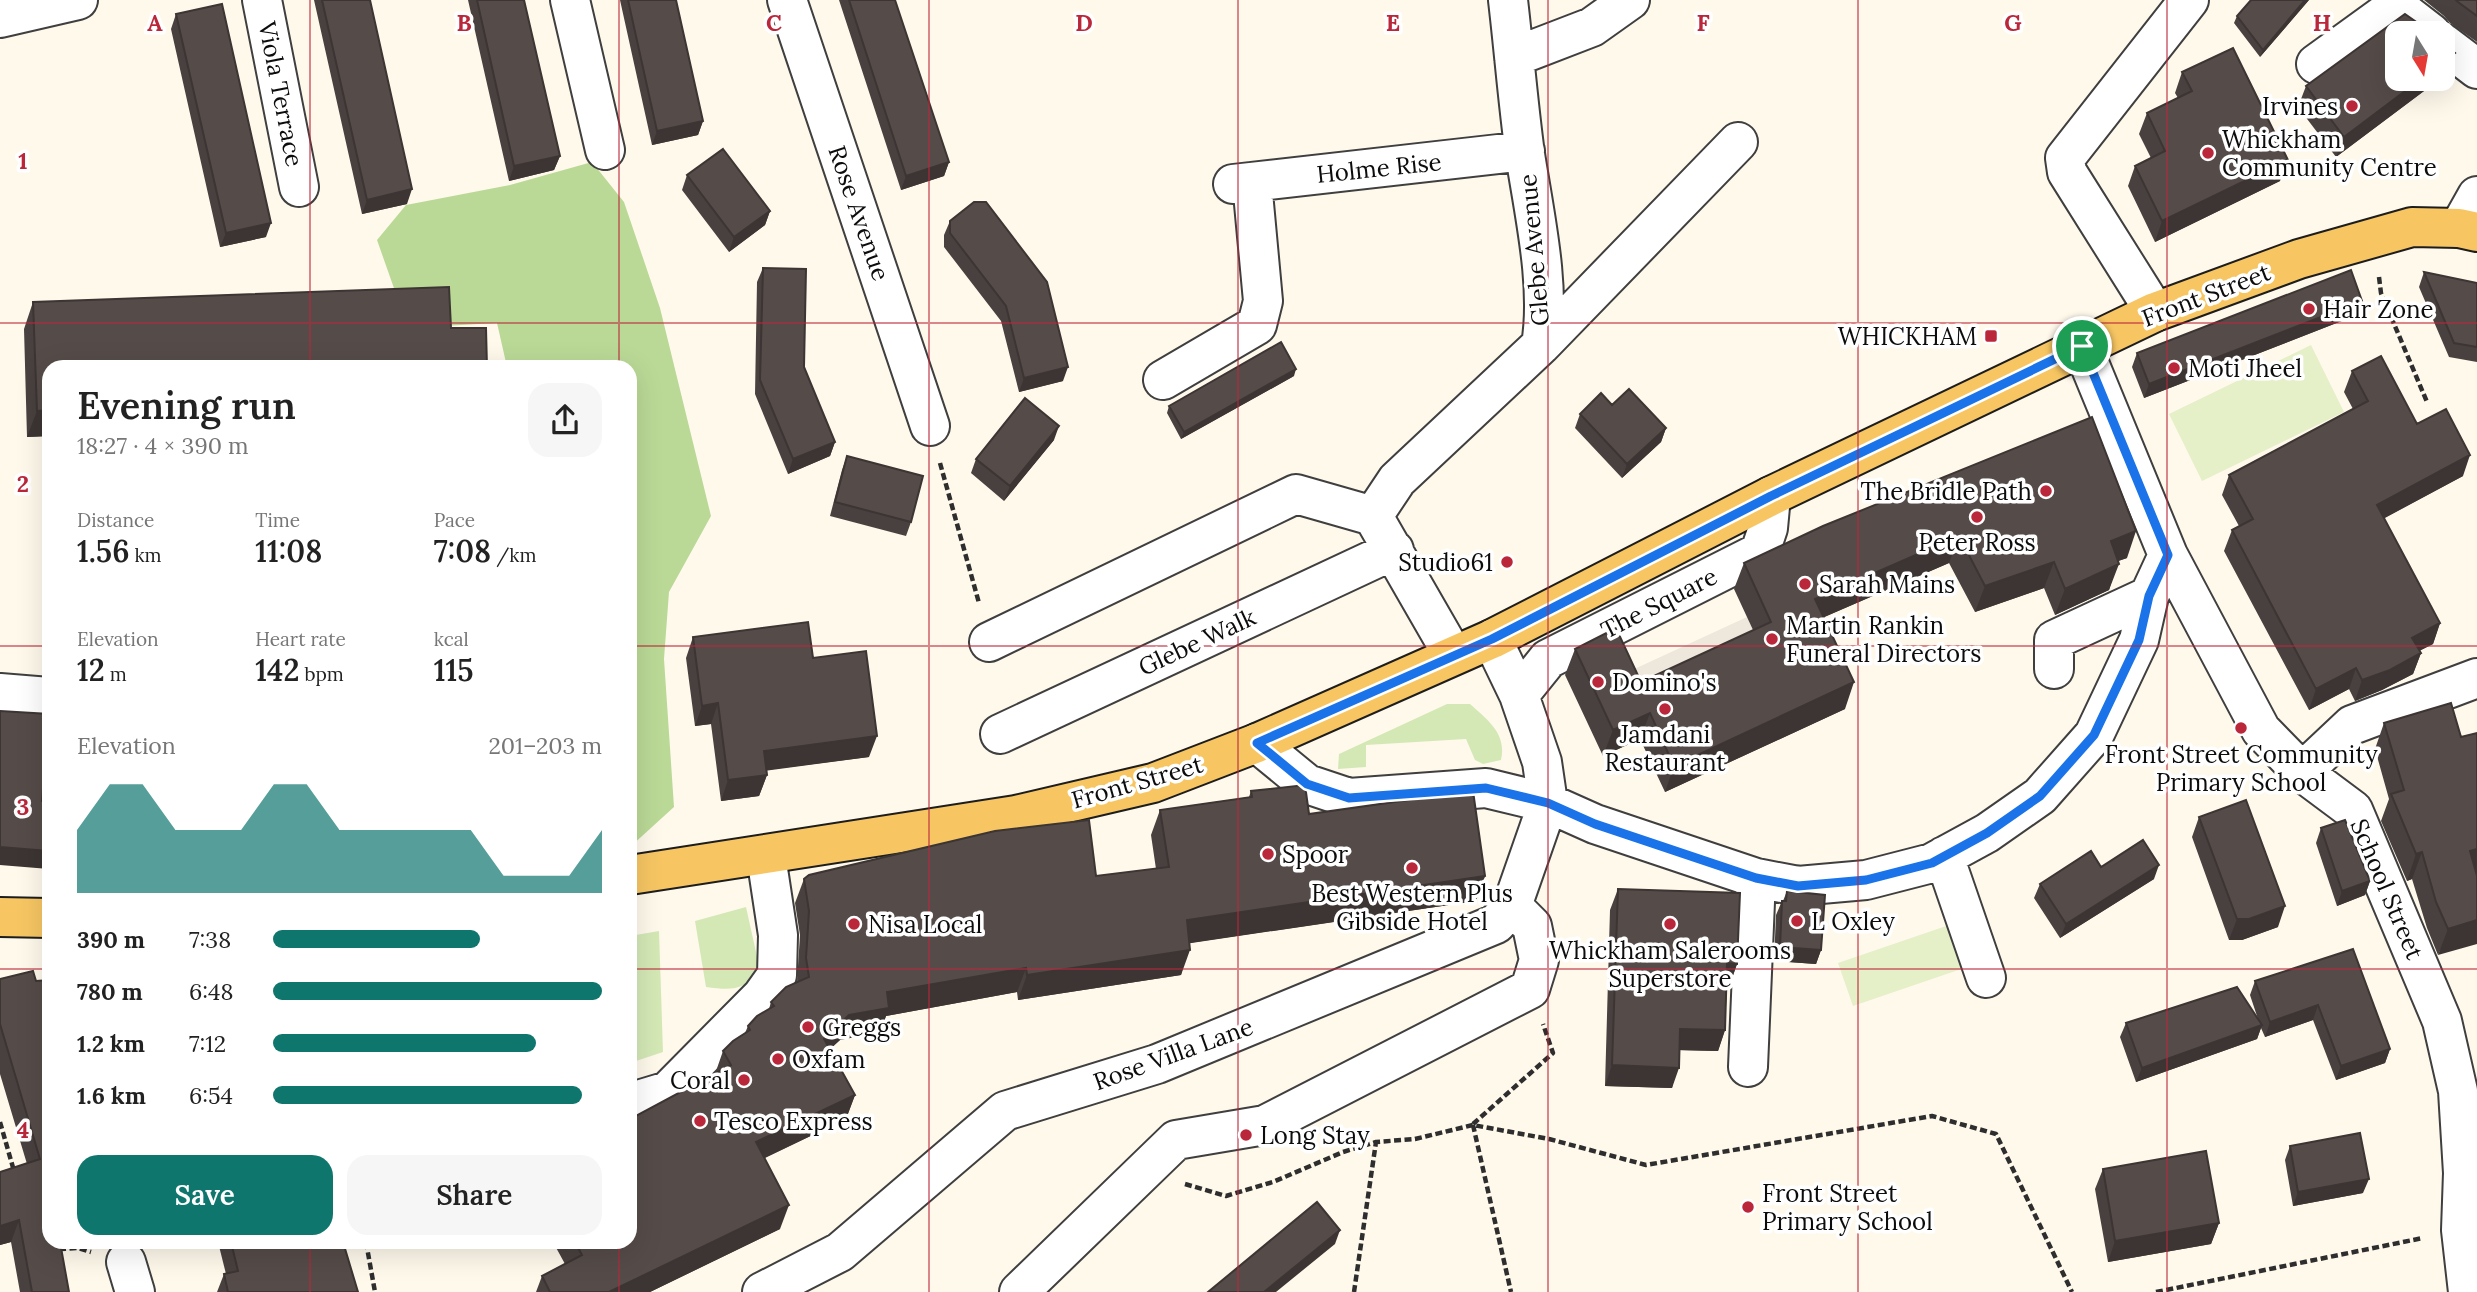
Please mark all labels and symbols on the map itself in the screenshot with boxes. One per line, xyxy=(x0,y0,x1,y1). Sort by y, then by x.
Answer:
text: A xyxy=(147,8,163,37)
text: B xyxy=(456,8,472,37)
text: C xyxy=(766,8,782,37)
text: D xyxy=(1075,8,1093,37)
text: E xyxy=(1386,8,1400,37)
text: F xyxy=(1696,8,1710,37)
text: G xyxy=(2004,8,2022,37)
text: H xyxy=(2313,8,2331,37)
street label: Viola Terrace xyxy=(252,18,310,169)
north arrow xyxy=(2385,21,2455,91)
place label: Irvines xyxy=(2262,91,2338,122)
marker: Irvines xyxy=(2344,98,2360,114)
place label: Whickham Community Centre xyxy=(2222,124,2437,183)
street label: Rose Avenue xyxy=(821,141,897,285)
marker: Whickham Community Centre xyxy=(2200,145,2216,161)
text: 1 xyxy=(18,146,28,175)
street label: Holme Rise xyxy=(1315,146,1443,190)
street label: Glebe Avenue xyxy=(1512,173,1556,327)
street label: Front Street xyxy=(2137,256,2275,334)
place label: Hair Zone xyxy=(2323,294,2434,325)
marker: Hair Zone xyxy=(2301,301,2317,317)
pin xyxy=(2052,316,2112,376)
place label: WHICKHAM xyxy=(1838,321,1977,352)
marker: WHICKHAM xyxy=(1983,328,1999,344)
place label: Moti Jheel xyxy=(2188,353,2302,384)
marker: Moti Jheel xyxy=(2166,360,2182,376)
text: 2 xyxy=(17,469,29,498)
place label: The Bridle Path xyxy=(1861,476,2032,507)
marker: The Bridle Path xyxy=(2038,483,2054,499)
marker: Peter Ross xyxy=(1969,509,1985,525)
place label: Peter Ross xyxy=(1918,527,2036,558)
place label: Studio61 xyxy=(1398,547,1493,578)
marker: Studio61 xyxy=(1499,554,1515,570)
street label: The Square xyxy=(1596,560,1722,646)
place label: Sarah Mains xyxy=(1819,569,1955,600)
marker: Sarah Mains xyxy=(1797,576,1813,592)
street label: Glebe Walk xyxy=(1133,601,1261,683)
place label: Martin Rankin Funeral Directors xyxy=(1786,610,1981,669)
marker: Martin Rankin Funeral Directors xyxy=(1764,631,1780,647)
place label: Domino's xyxy=(1612,667,1717,698)
marker: Domino's xyxy=(1590,674,1606,690)
marker: Jamdani Restaurant xyxy=(1657,701,1673,717)
place label: Jamdani Restaurant xyxy=(1604,719,1726,778)
marker: Front Street Community Primary School xyxy=(2233,720,2249,736)
place label: Front Street Community Primary School xyxy=(2104,739,2378,798)
street label: Front Street xyxy=(1068,748,1207,816)
text: 3 xyxy=(17,792,29,821)
street label: School Street xyxy=(2343,814,2431,965)
place label: Spoor xyxy=(1282,839,1349,870)
marker: Spoor xyxy=(1260,846,1276,862)
marker: Best Western Plus Gibside Hotel xyxy=(1404,860,1420,876)
place label: Best Western Plus Gibside Hotel xyxy=(1311,878,1513,937)
place label: L Oxley xyxy=(1811,906,1895,937)
place label: Nisa Local xyxy=(868,909,982,940)
marker: L Oxley xyxy=(1789,913,1805,929)
marker: Nisa Local xyxy=(846,916,862,932)
marker: Whickham Salerooms Superstore xyxy=(1662,916,1678,932)
place label: Whickham Salerooms Superstore xyxy=(1549,935,1791,994)
street label: Rose Villa Lane xyxy=(1089,1011,1257,1097)
place label: Greggs xyxy=(822,1012,901,1043)
marker: Greggs xyxy=(800,1019,816,1035)
place label: Oxfam xyxy=(792,1044,866,1075)
marker: Oxfam xyxy=(770,1051,786,1067)
place label: Coral xyxy=(670,1065,730,1096)
marker: Coral xyxy=(736,1072,752,1088)
place label: Tesco Express xyxy=(714,1106,873,1137)
marker: Tesco Express xyxy=(692,1113,708,1129)
text: 4 xyxy=(17,1115,29,1144)
place label: Long Stay xyxy=(1260,1120,1370,1151)
marker: Long Stay xyxy=(1238,1127,1254,1143)
place label: Front Street Primary School xyxy=(1762,1178,1933,1237)
marker: Front Street Primary School xyxy=(1740,1199,1756,1215)

